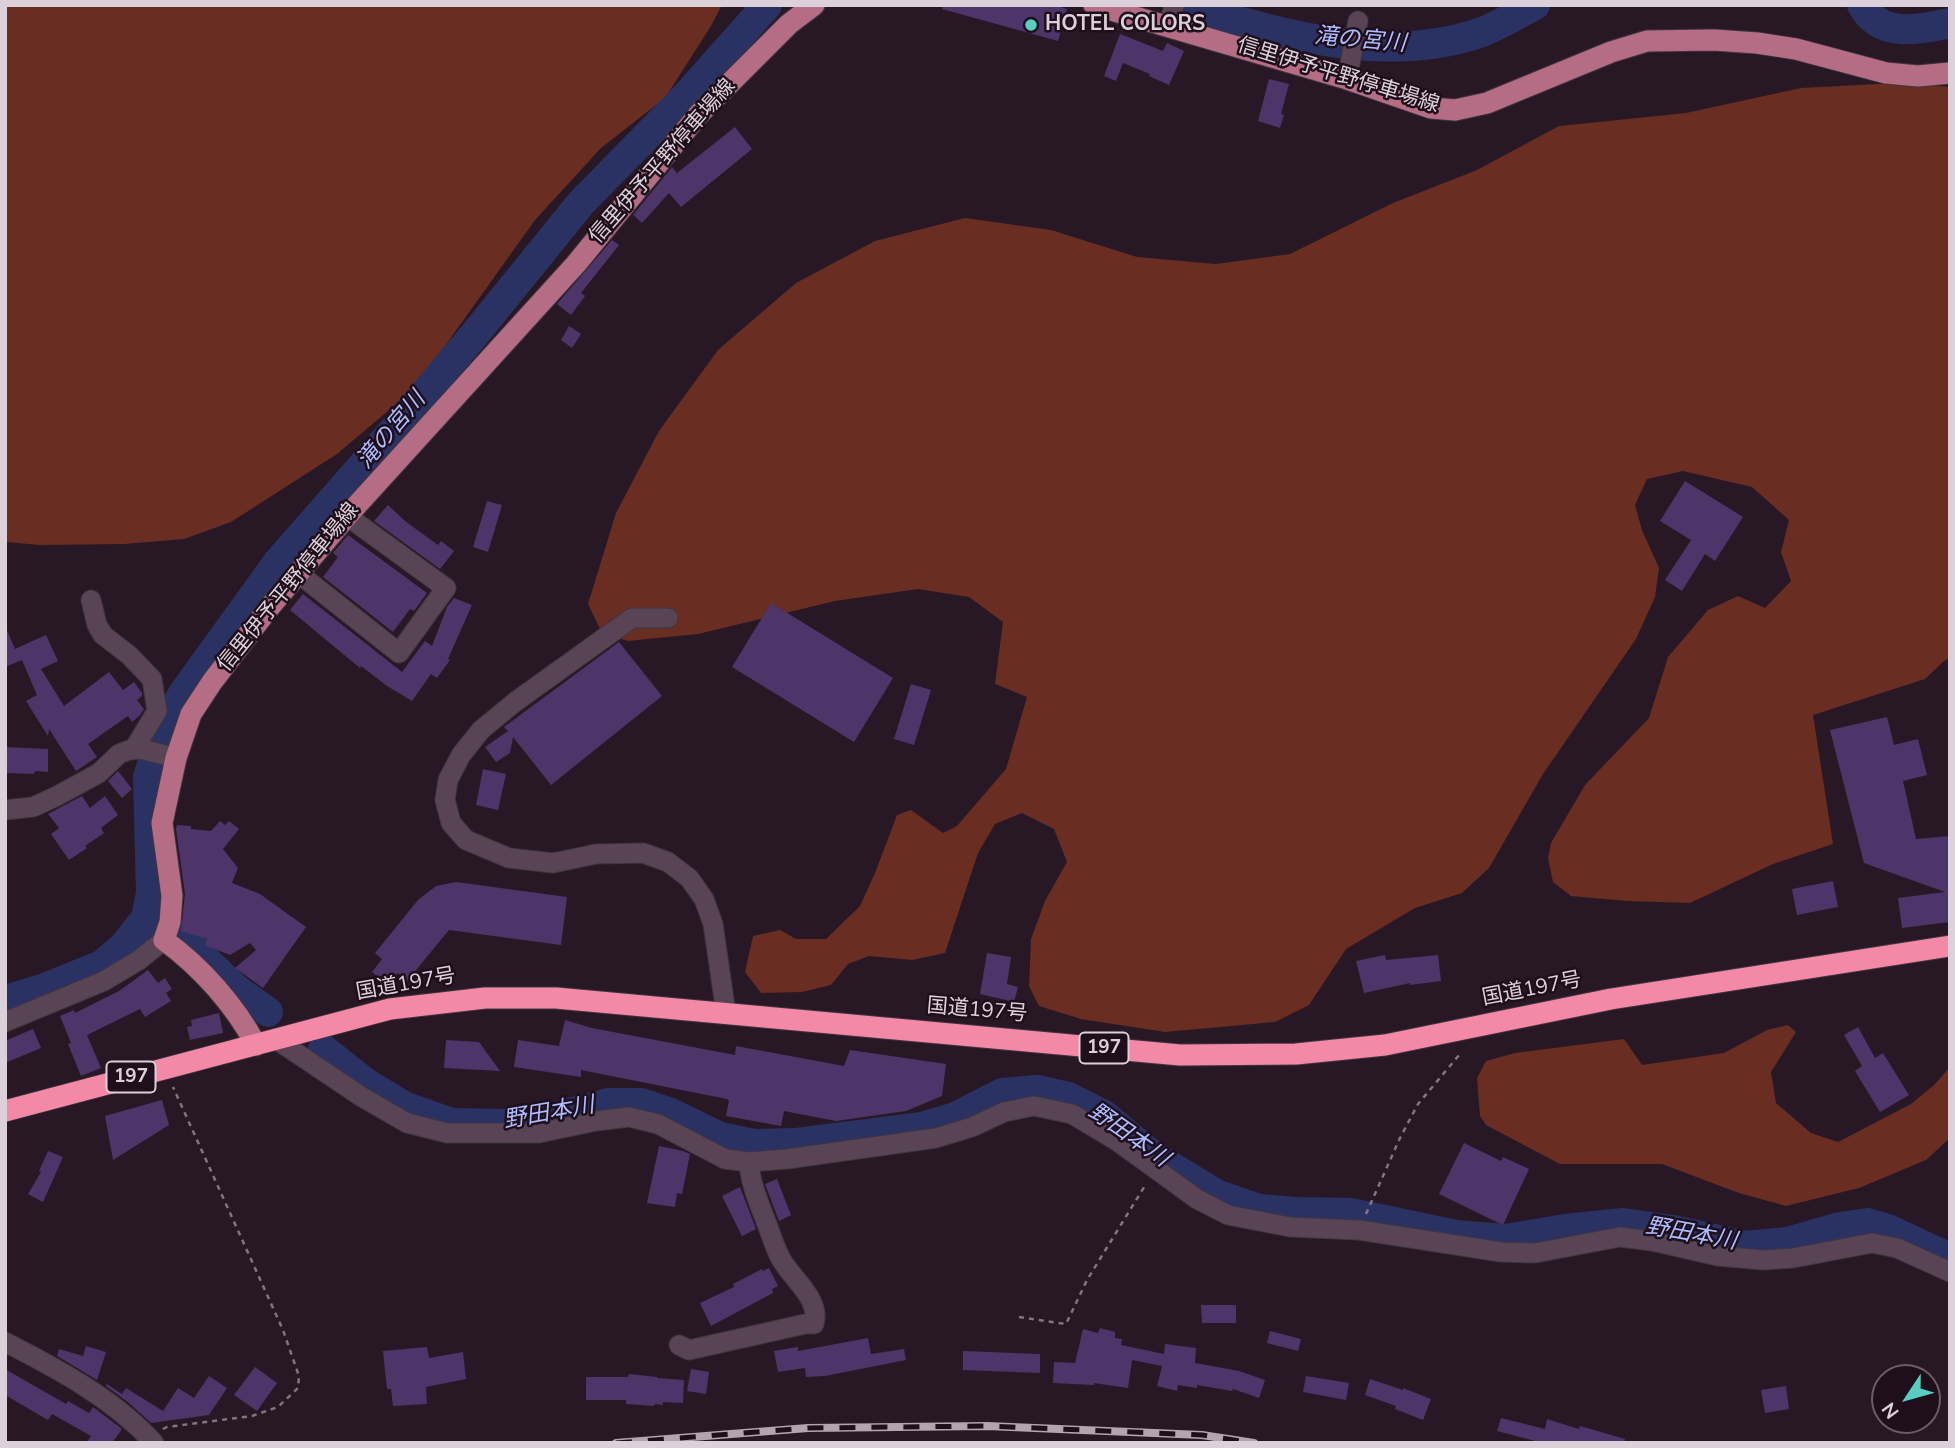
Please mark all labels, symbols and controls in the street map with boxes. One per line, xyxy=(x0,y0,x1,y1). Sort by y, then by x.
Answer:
place label: HOTEL COLORS xyxy=(1045,12,1205,38)
marker: HOTEL COLORS xyxy=(1023,17,1039,33)
water label: 滝の宮川 xyxy=(1313,23,1407,59)
street label: 信里伊予平野停車場線 xyxy=(1234,33,1442,119)
street label: 信里伊予平野停車場線 xyxy=(585,74,741,250)
water label: 滝の宮川 xyxy=(352,387,432,475)
street label: 信里伊予平野停車場線 xyxy=(213,498,365,678)
street label: 国道197号 xyxy=(354,964,458,1006)
street label: 国道197号 xyxy=(1480,968,1584,1012)
street label: 国道197号 xyxy=(926,994,1028,1028)
road number: 197 xyxy=(1080,1032,1128,1064)
road number: 197 xyxy=(106,1062,156,1092)
water label: 野田本川 xyxy=(501,1092,597,1136)
water label: 野田本川 xyxy=(1082,1098,1174,1174)
water label: 野田本川 xyxy=(1643,1213,1739,1257)
north arrow xyxy=(1871,1364,1941,1434)
text: N xyxy=(1876,1397,1905,1424)

